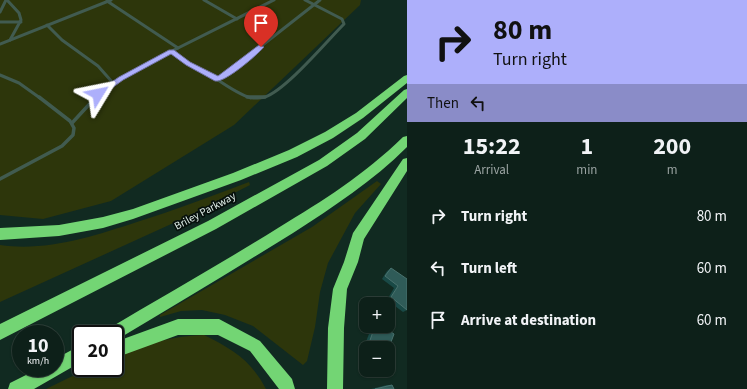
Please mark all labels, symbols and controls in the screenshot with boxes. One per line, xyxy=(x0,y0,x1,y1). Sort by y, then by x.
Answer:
pin xyxy=(244,6,278,47)
text: 80 m xyxy=(493,10,552,50)
icon: arrive xyxy=(250,12,272,34)
icon: right xyxy=(427,16,479,68)
text: Turn right xyxy=(493,47,567,72)
position arrow xyxy=(77,73,119,115)
icon: left xyxy=(467,92,489,114)
text: Then xyxy=(427,93,459,114)
text: 15:22 xyxy=(463,129,521,164)
text: 1 xyxy=(581,129,593,164)
text: 200 xyxy=(653,129,691,164)
text: Arrival xyxy=(474,161,509,179)
text: min xyxy=(576,161,597,179)
text: m xyxy=(667,161,678,179)
street label: Briley Parkway xyxy=(172,188,238,234)
icon: right xyxy=(427,205,449,227)
text: Turn right xyxy=(461,206,527,227)
text: 80 m xyxy=(697,206,727,227)
icon: left xyxy=(427,257,449,279)
text: Turn left xyxy=(461,258,517,279)
text: 60 m xyxy=(697,258,727,279)
map controls xyxy=(359,297,395,377)
button: + xyxy=(359,297,395,333)
icon: arrive xyxy=(427,309,449,331)
text: Arrive at destination xyxy=(461,310,596,331)
text: 60 m xyxy=(697,310,727,331)
speed limit sign: 20 xyxy=(72,325,124,377)
text: 10 xyxy=(27,332,49,360)
button: − xyxy=(359,341,395,377)
text: km/h xyxy=(27,354,49,368)

